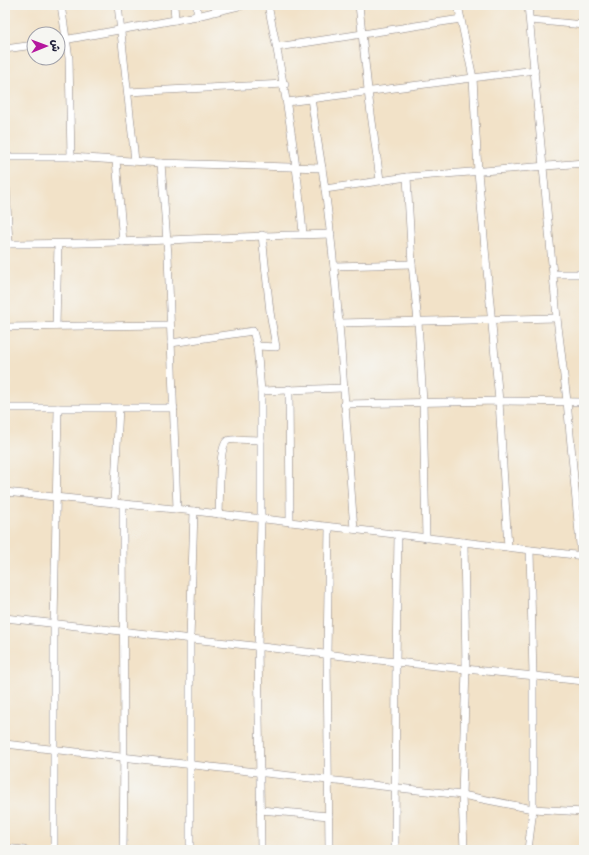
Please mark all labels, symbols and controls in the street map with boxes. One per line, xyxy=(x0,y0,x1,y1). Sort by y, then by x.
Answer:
north arrow xyxy=(26,26,66,66)
text: ش xyxy=(48,40,62,52)

